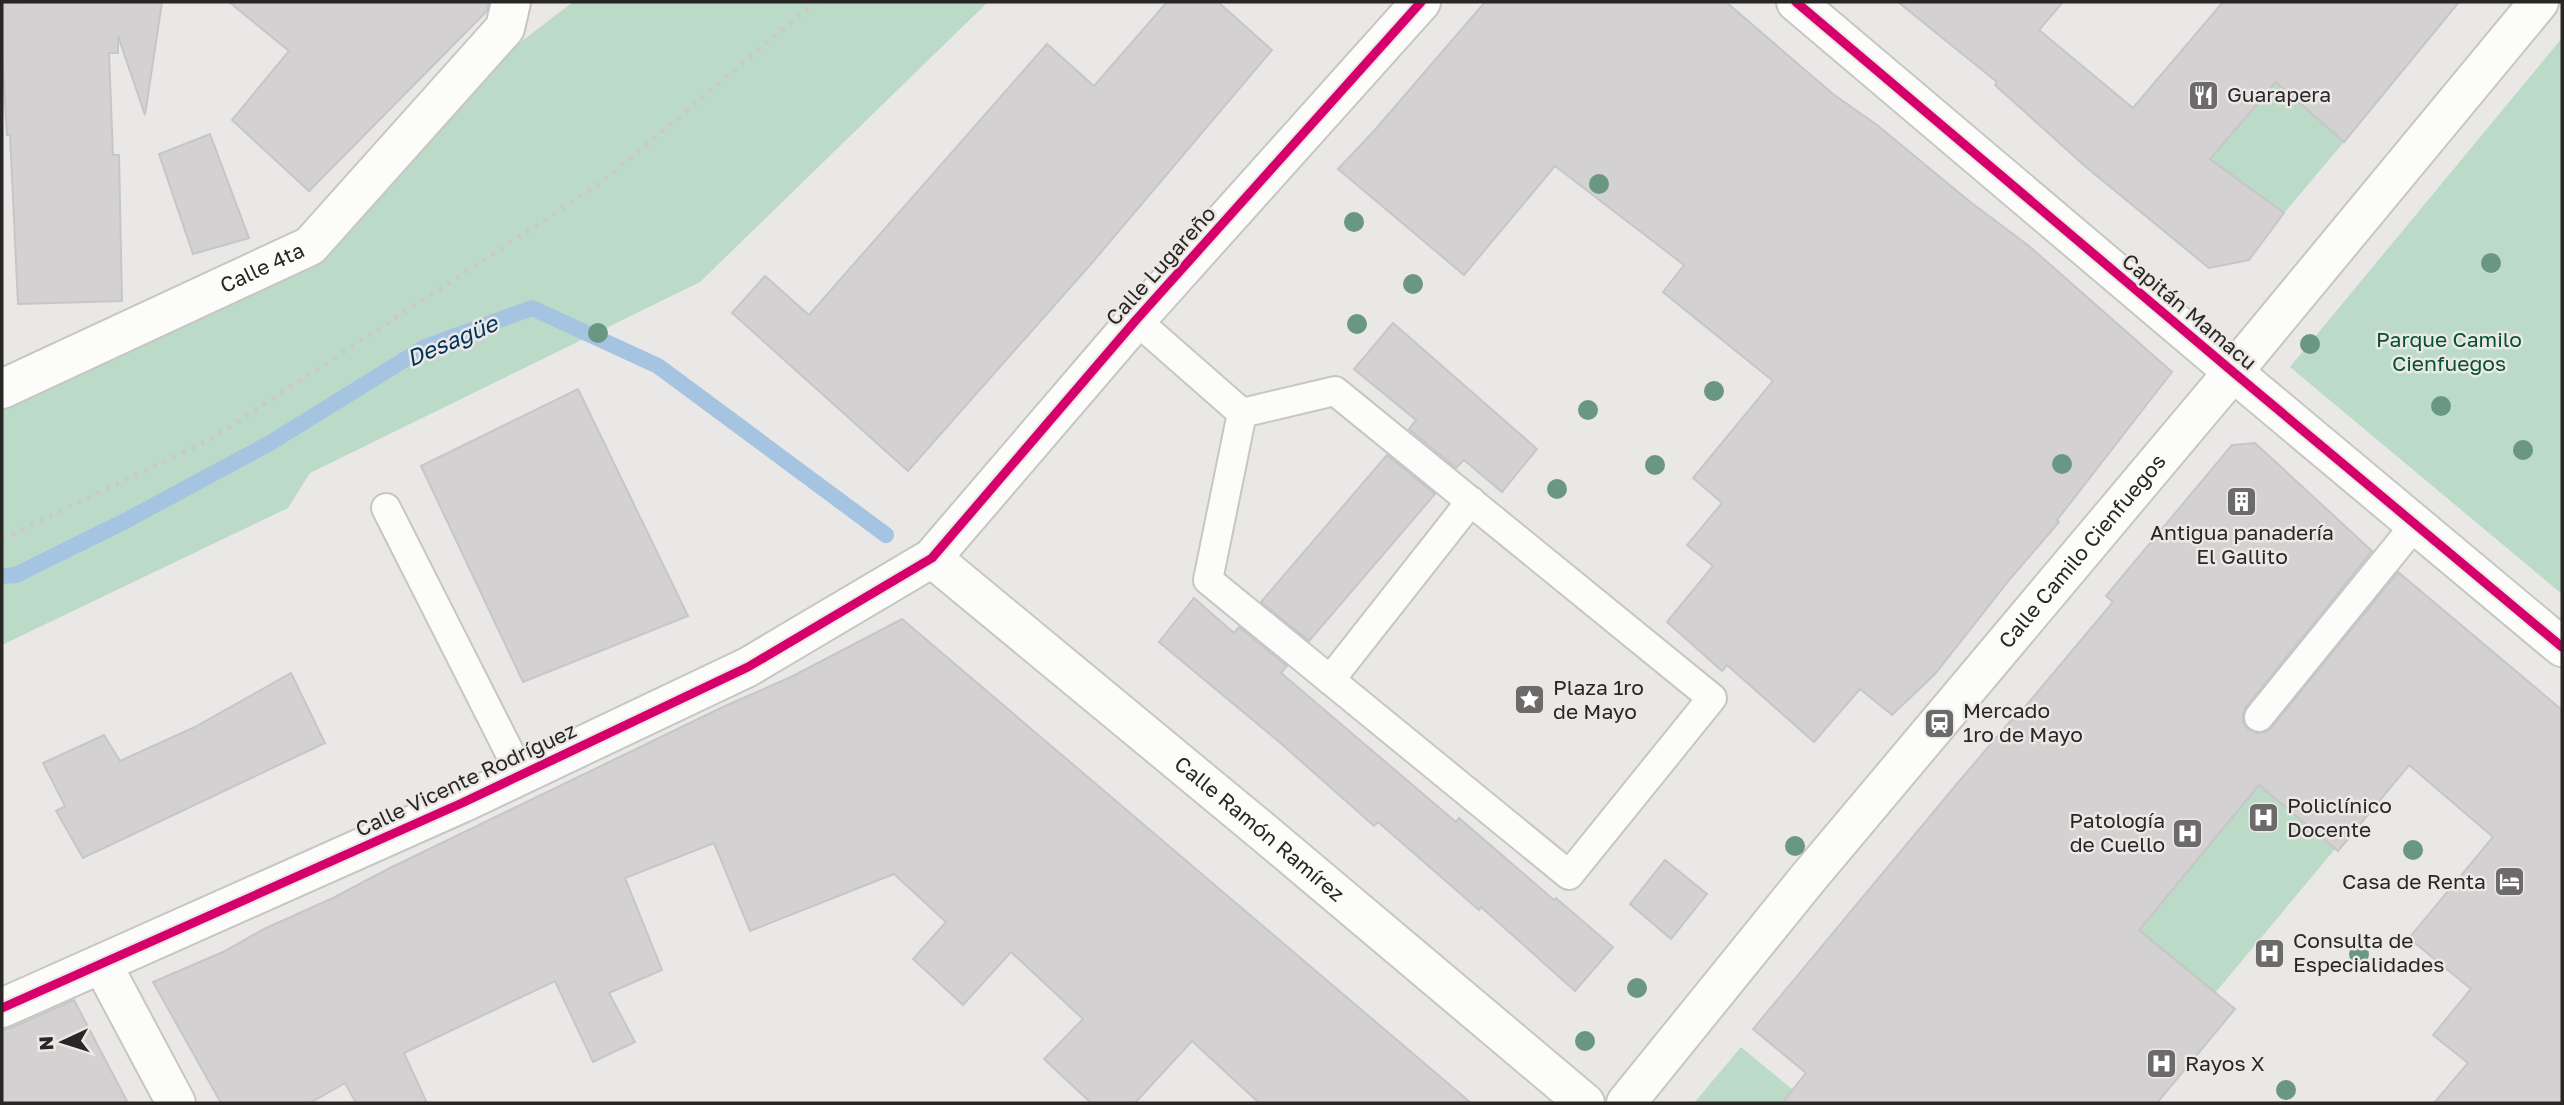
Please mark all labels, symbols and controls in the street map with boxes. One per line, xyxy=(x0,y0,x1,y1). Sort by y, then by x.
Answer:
restaurant icon: Guarapera xyxy=(2187,78,2221,112)
place label: Guarapera xyxy=(2227,81,2331,107)
street label: Calle Lugareño xyxy=(1100,200,1221,330)
street label: Calle 4ta xyxy=(216,237,308,298)
street label: Capitán Mamacu xyxy=(2117,247,2262,375)
water label: Desagüe xyxy=(402,308,503,372)
park label: Parque Camilo Cienfuegos xyxy=(2376,326,2522,376)
street label: Calle Camilo Cienfuegos xyxy=(1993,448,2171,653)
building icon: Antigua panadería El Gallito xyxy=(2225,484,2259,518)
place label: Antigua panadería El Gallito xyxy=(2150,519,2334,569)
place label: Plaza 1ro de Mayo xyxy=(1553,674,1644,724)
place icon: Plaza 1ro de Mayo xyxy=(1513,683,1547,717)
place label: Mercado 1ro de Mayo xyxy=(1963,697,2083,747)
station icon: Mercado 1ro de Mayo xyxy=(1923,706,1957,740)
street label: Calle Vicente Rodríguez xyxy=(351,716,580,842)
street label: Calle Ramón Ramírez xyxy=(1170,750,1350,907)
place label: Policlínico Docente xyxy=(2287,792,2392,842)
hospital icon: Policlínico Docente xyxy=(2247,801,2281,835)
place label: Patología de Cuello xyxy=(2069,807,2165,857)
hospital icon: Patología de Cuello xyxy=(2171,816,2205,850)
hotel icon: Casa de Renta xyxy=(2492,865,2526,899)
place label: Casa de Renta xyxy=(2342,868,2486,894)
place label: Consulta de Especialidades xyxy=(2293,927,2444,977)
hospital icon: Consulta de Especialidades xyxy=(2253,936,2287,970)
north arrow xyxy=(28,1007,98,1077)
text: N xyxy=(34,1035,58,1051)
hospital icon: Rayos X xyxy=(2145,1047,2179,1081)
place label: Rayos X xyxy=(2185,1050,2265,1076)

